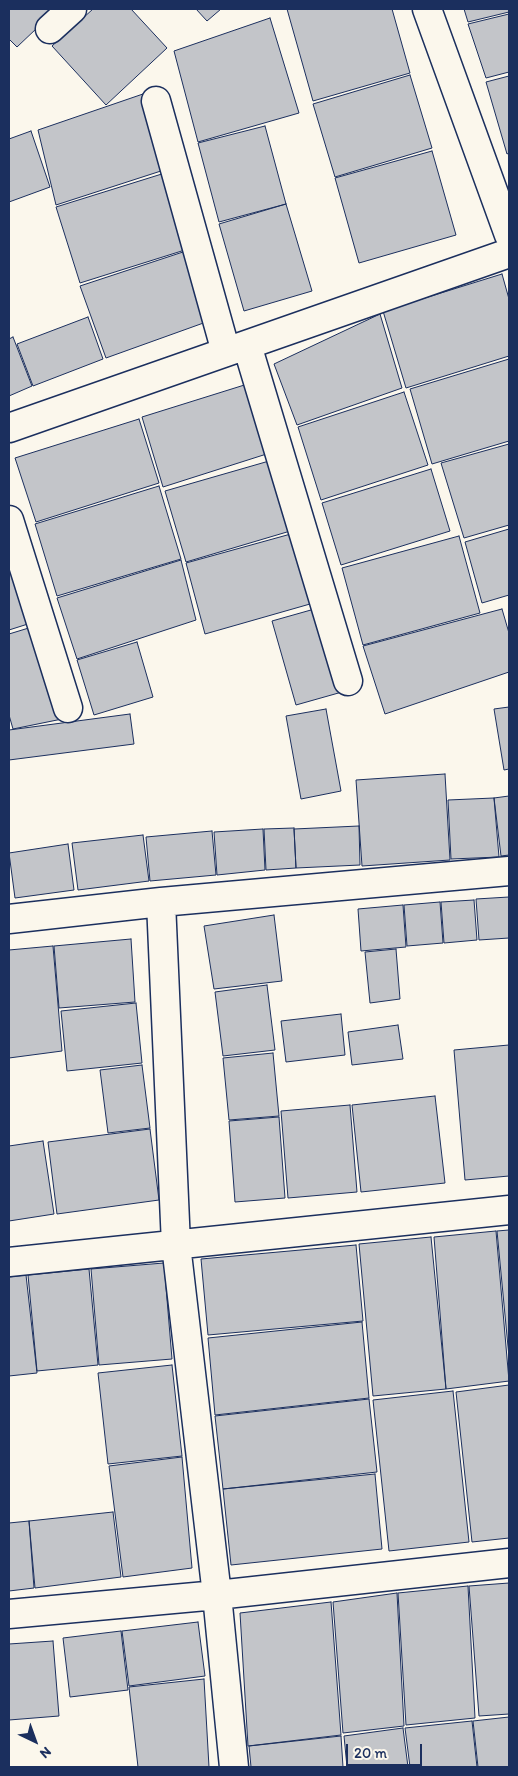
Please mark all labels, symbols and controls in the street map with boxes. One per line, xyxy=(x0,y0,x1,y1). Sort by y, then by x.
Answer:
north arrow xyxy=(10,1716,60,1766)
scale bar xyxy=(348,1734,424,1766)
text: N xyxy=(36,1743,55,1762)
text: 20 m xyxy=(354,1744,387,1762)

